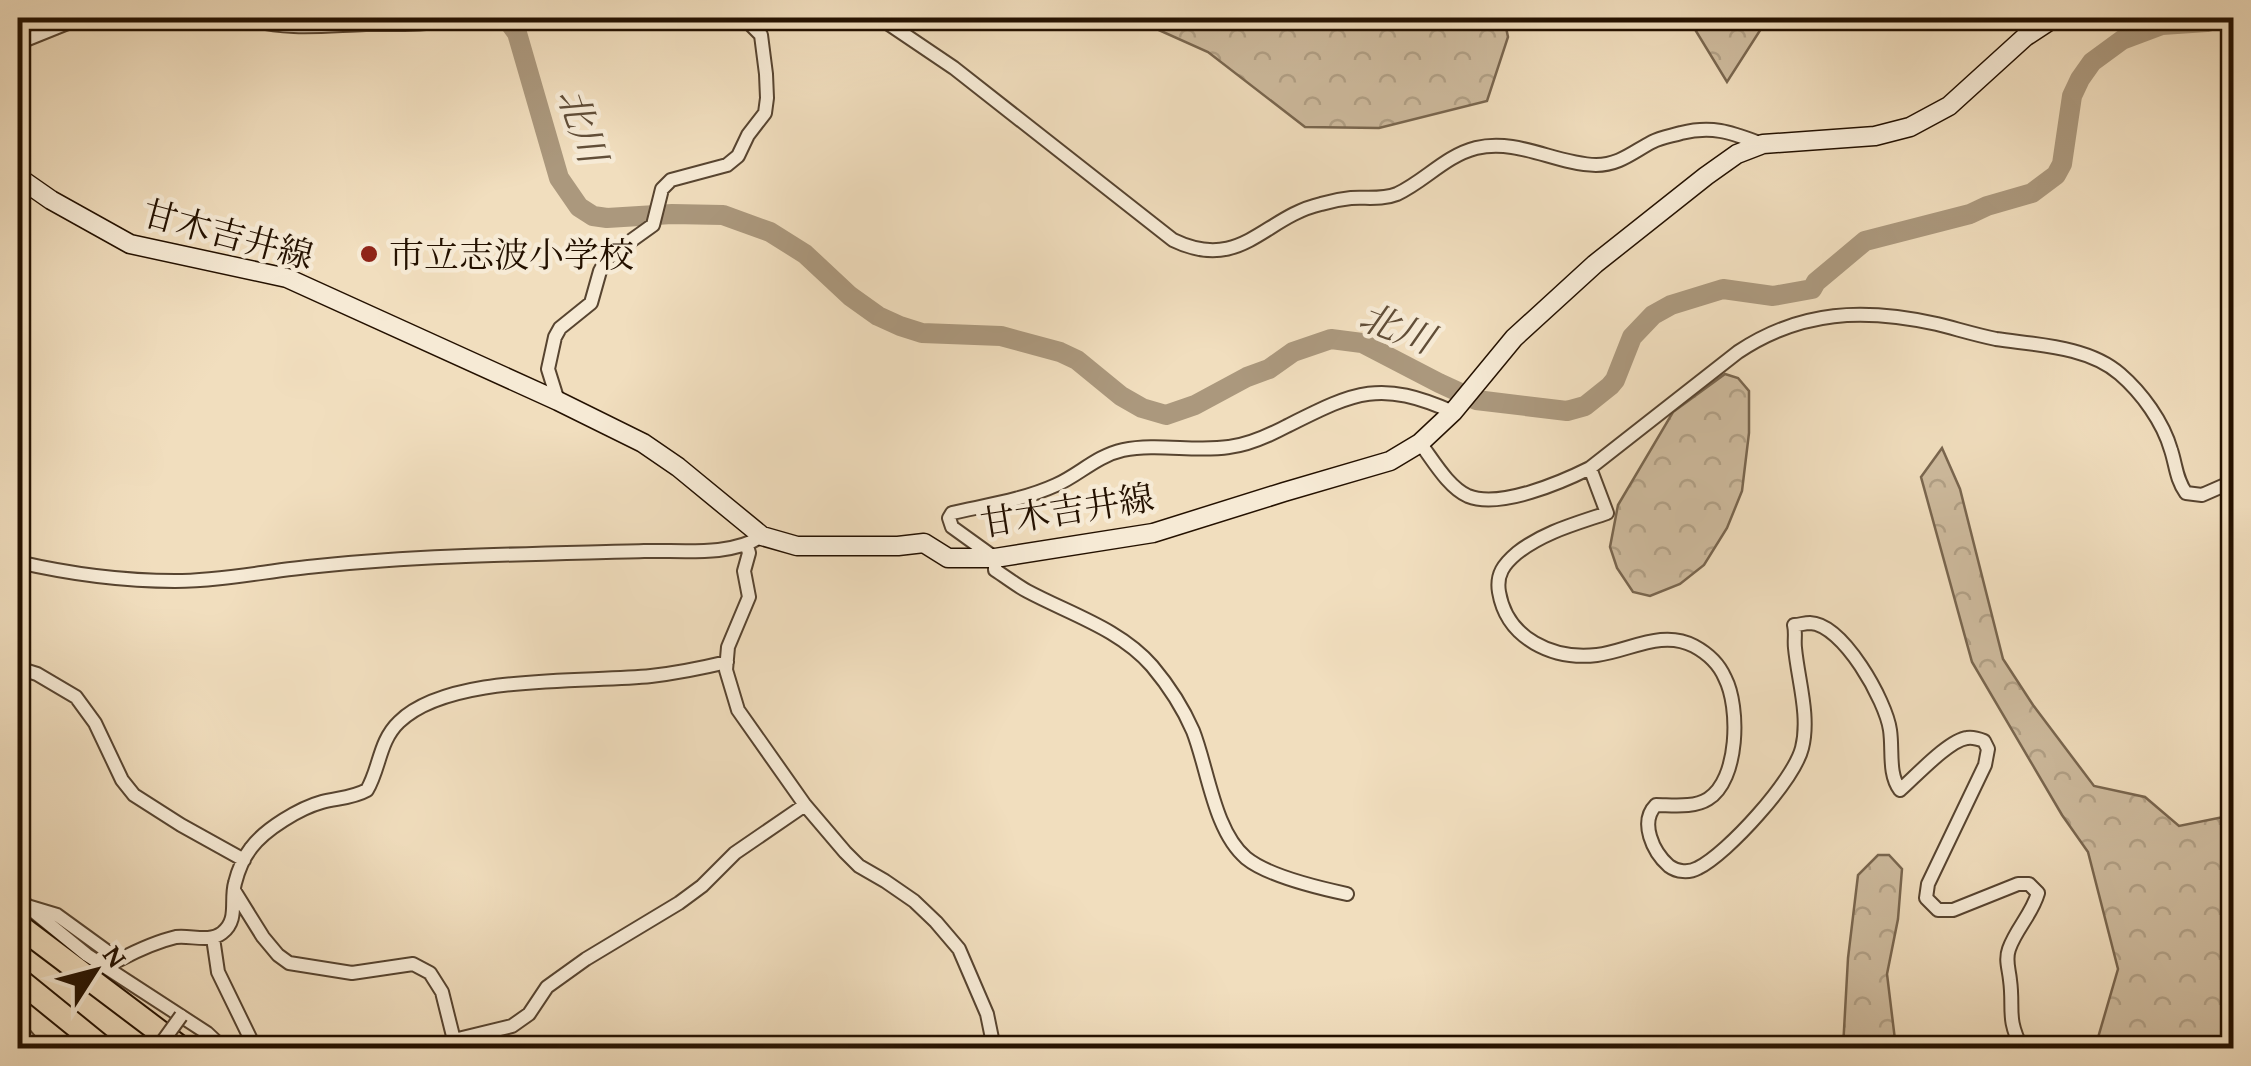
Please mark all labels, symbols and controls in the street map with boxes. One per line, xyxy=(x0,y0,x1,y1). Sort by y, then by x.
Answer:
water label: 北川 xyxy=(544,80,623,174)
street label: 甘木吉井線 xyxy=(137,187,319,281)
place label: 市立志波小学校 xyxy=(389,229,634,280)
marker: 市立志波小学校 xyxy=(358,243,380,265)
water label: 北川 xyxy=(1351,287,1446,368)
street label: 甘木吉井線 xyxy=(977,471,1157,549)
north arrow xyxy=(45,921,145,1021)
text: N xyxy=(94,936,138,976)

